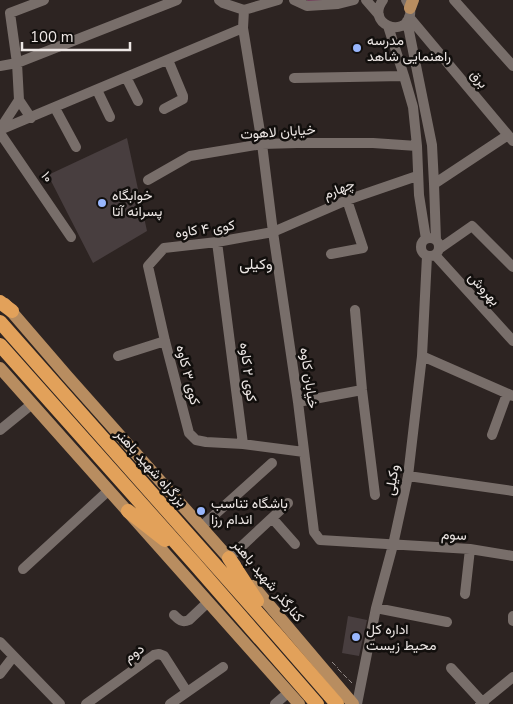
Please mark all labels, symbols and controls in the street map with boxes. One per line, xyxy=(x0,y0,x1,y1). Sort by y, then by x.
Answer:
scale bar xyxy=(22,20,130,52)
text: 100 m xyxy=(30,27,74,47)
place label: مدرسه راهنمایی شاهد xyxy=(367,31,451,66)
marker: مدرسه راهنمایی شاهد xyxy=(351,42,363,54)
street label: برق xyxy=(466,66,492,92)
street label: خیابان لاهوت xyxy=(240,120,316,144)
street label: ۱۰ xyxy=(36,168,58,186)
street label: چهارم xyxy=(321,174,357,204)
place label: خوابگاه پسرانه آتا xyxy=(112,186,162,221)
marker: خوابگاه پسرانه آتا xyxy=(96,197,108,209)
street label: کوی ۴ کاوه xyxy=(174,215,236,243)
district label: وکیلی xyxy=(239,254,273,274)
street label: بهروش xyxy=(464,268,504,310)
street label: کوی ۲ کاوه xyxy=(235,341,261,403)
street label: کوی ۳ کاوه xyxy=(171,343,205,407)
street label: خیابان کاوه xyxy=(295,346,323,410)
street label: بزرگراه شهید باهنر xyxy=(110,424,191,511)
street label: وکیلی xyxy=(380,463,404,497)
place label: باشگاه تناسب اندام رزا xyxy=(211,494,288,529)
marker: باشگاه تناسب اندام رزا xyxy=(195,505,207,517)
street label: سوم xyxy=(441,525,467,545)
street label: کنارگذر شهید باهنر xyxy=(227,535,308,626)
place label: اداره کل محیط زیست xyxy=(366,620,436,655)
marker: اداره کل محیط زیست xyxy=(350,631,362,643)
street label: دوم xyxy=(120,639,148,667)

